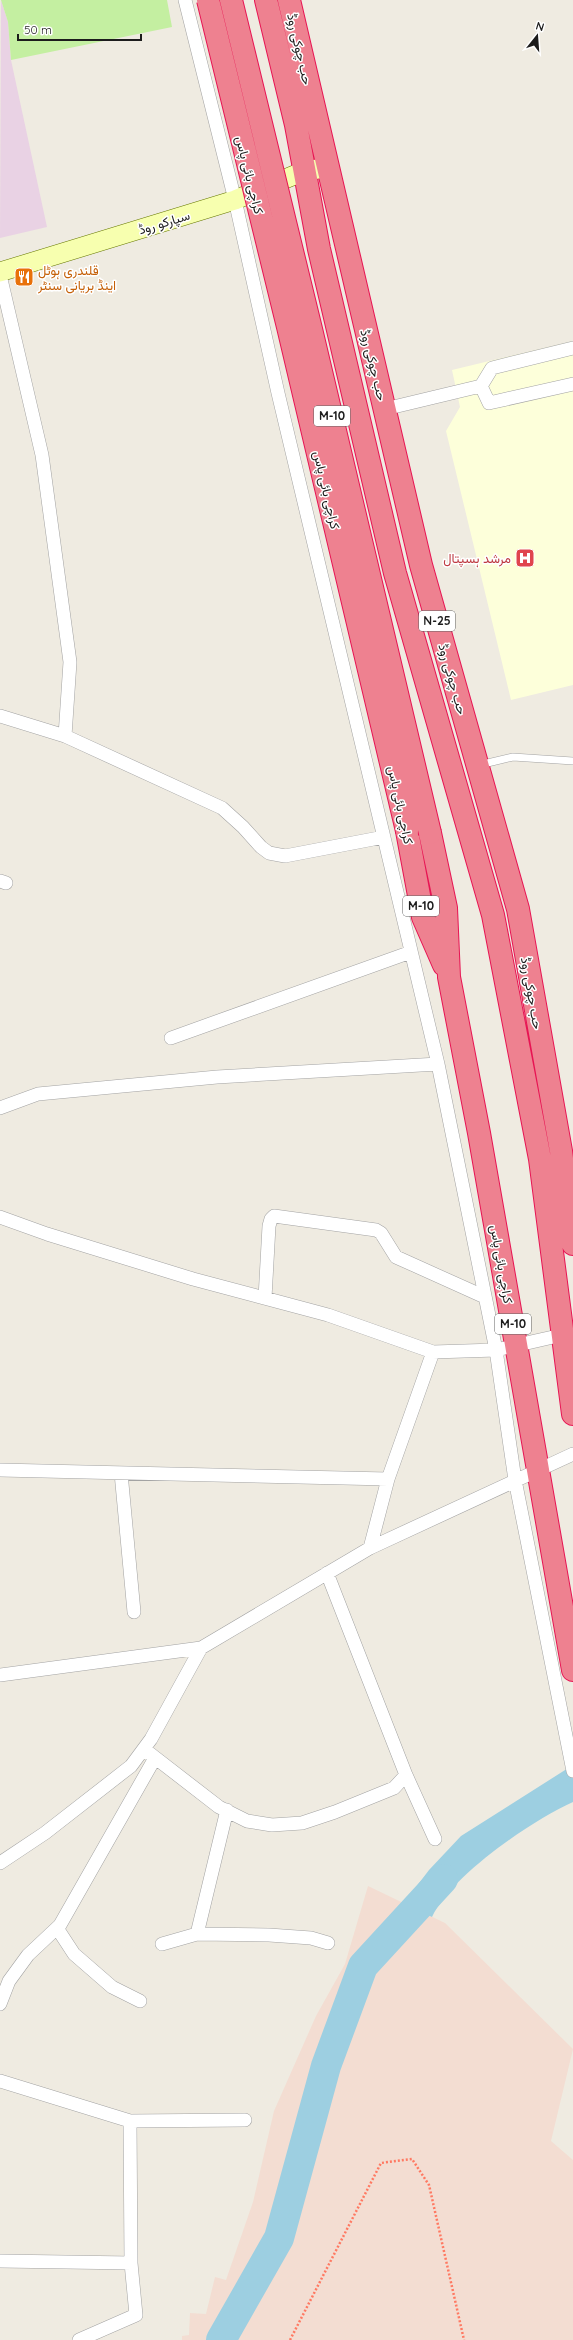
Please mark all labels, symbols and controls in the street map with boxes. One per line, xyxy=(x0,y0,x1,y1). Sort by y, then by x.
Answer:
street label: حب چوکی روڈ xyxy=(282,12,316,87)
scale bar xyxy=(18,16,141,42)
north arrow xyxy=(517,16,557,56)
text: N xyxy=(534,19,546,34)
text: 50 m xyxy=(24,22,52,37)
street label: کراچی بائی پاس xyxy=(231,134,267,216)
street label: سپارکو روڈ xyxy=(136,207,192,239)
place label: قلندری ہوٹل اینڈ بریانی سنٹر xyxy=(37,262,116,294)
restaurant icon: قلندری ہوٹل اینڈ بریانی سنٹر xyxy=(13,266,35,288)
street label: حب چوکی روڈ xyxy=(355,328,391,403)
road number: M-10 xyxy=(314,406,350,426)
street label: کراچی بائی پاس xyxy=(308,449,344,531)
hospital icon: مرشد ہسپتال xyxy=(514,547,536,569)
place label: مرشد ہسپتال xyxy=(443,550,511,568)
road number: N-25 xyxy=(419,611,455,631)
street label: حب چوکی روڈ xyxy=(433,642,471,717)
street label: کراچی بائی پاس xyxy=(383,764,417,846)
road number: M-10 xyxy=(403,896,439,916)
street label: حب چوکی روڈ xyxy=(516,956,546,1031)
street label: کراچی بائی پاس xyxy=(485,1223,517,1305)
road number: M-10 xyxy=(495,1314,531,1334)

